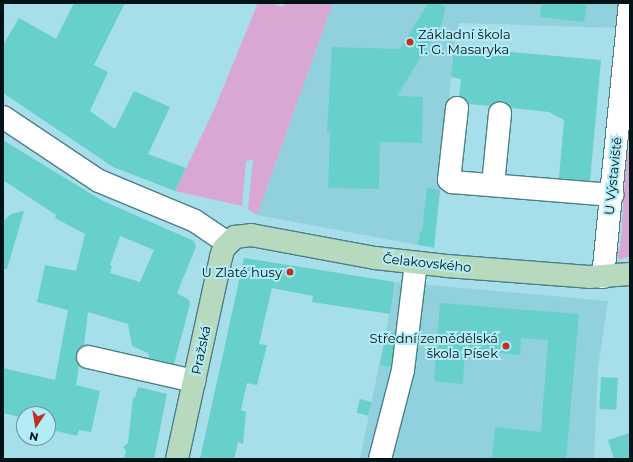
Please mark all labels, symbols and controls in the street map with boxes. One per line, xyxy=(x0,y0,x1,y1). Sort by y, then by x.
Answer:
place label: Základní škola T. G. Masaryka xyxy=(418,27,511,58)
marker: Základní škola T. G. Masaryka xyxy=(405,37,415,47)
street label: U Výstaviště xyxy=(601,136,625,216)
street label: Čelakovského xyxy=(382,251,472,275)
place label: U Zlaté husy xyxy=(201,264,282,280)
marker: U Zlaté husy xyxy=(285,267,295,277)
street label: Pražská xyxy=(188,324,214,376)
place label: Střední zemědělská škola Písek xyxy=(369,331,498,362)
marker: Střední zemědělská škola Písek xyxy=(501,341,511,351)
north arrow xyxy=(16,406,56,446)
text: N xyxy=(28,429,40,445)

